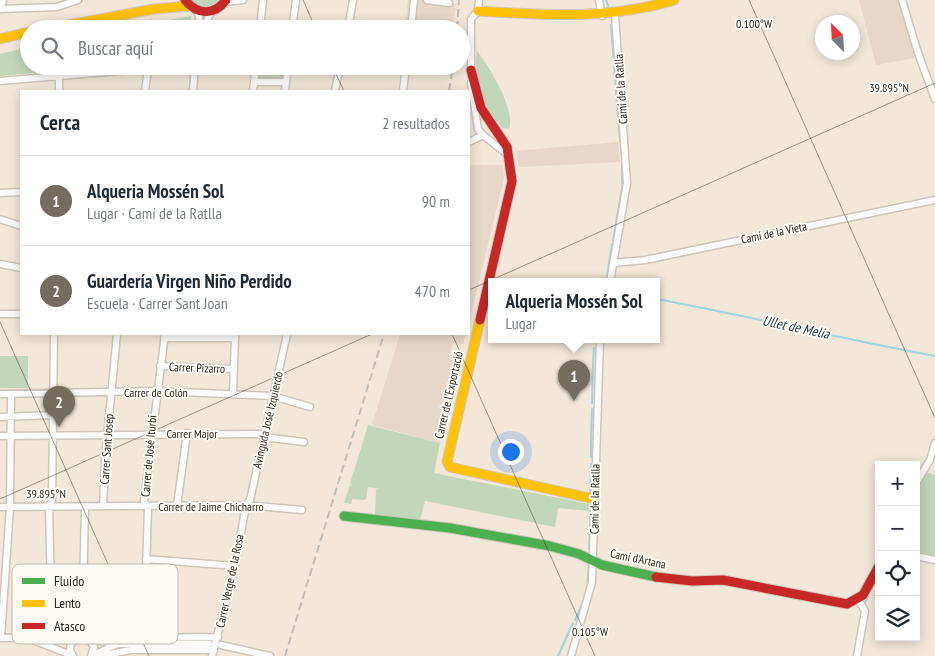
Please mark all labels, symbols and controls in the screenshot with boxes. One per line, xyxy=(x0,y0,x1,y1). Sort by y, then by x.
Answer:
north arrow xyxy=(815,15,860,60)
text: 0.100°W xyxy=(736,16,772,31)
search box xyxy=(20,20,470,75)
icon: search xyxy=(38,34,66,62)
text: Buscar aquí xyxy=(78,36,153,60)
street label: Camí de la Ratlla xyxy=(611,53,630,125)
text: 39.895°N xyxy=(869,80,909,95)
text: Cerca xyxy=(40,109,80,136)
text: 2 resultados xyxy=(382,113,450,133)
text: Alqueria Mossén Sol xyxy=(87,179,224,203)
text: 1 xyxy=(52,191,60,211)
text: 90 m xyxy=(422,191,450,211)
text: Lugar · Camí de la Ratlla xyxy=(87,203,222,223)
street label: Camí de la Vieta xyxy=(740,218,808,247)
text: Guardería Virgen Niño Perdido xyxy=(87,269,292,293)
popup xyxy=(488,278,660,343)
text: 2 xyxy=(52,281,60,301)
text: 470 m xyxy=(415,281,450,301)
text: Alqueria Mossén Sol xyxy=(505,289,643,313)
text: Escuela · Carrer Sant Joan xyxy=(87,293,228,313)
water label: Ullet de Melia xyxy=(761,311,832,343)
text: Lugar xyxy=(505,313,537,333)
street label: Carrer de l'Exportació xyxy=(431,350,466,440)
street label: Carrer Pizarro xyxy=(169,359,225,376)
pin: 1 xyxy=(558,360,590,401)
street label: Avinguda José Izquierdo xyxy=(249,370,286,470)
street label: Carrer de Colón xyxy=(124,385,188,400)
pin: 2 xyxy=(43,386,75,427)
street label: Carrer Sant Josep xyxy=(97,413,116,485)
street label: Carrer de José Iturbi xyxy=(137,414,160,498)
street label: Carrer Major xyxy=(166,426,218,441)
your location xyxy=(498,439,524,465)
map controls xyxy=(875,461,920,641)
button: + xyxy=(875,461,920,506)
street label: Camí de la Ratlla xyxy=(586,464,603,534)
text: 39.895°N xyxy=(26,486,66,501)
street label: Carrer de Jaime Chicharro xyxy=(158,499,264,514)
button: − xyxy=(875,506,920,551)
street label: Carrer Verge de la Rosa xyxy=(212,533,247,629)
street label: Camí d'Artana xyxy=(609,545,668,572)
button: locate xyxy=(875,551,920,596)
legend xyxy=(12,564,178,644)
text: Fluido xyxy=(54,572,84,590)
text: Lento xyxy=(54,594,81,612)
button: layers xyxy=(875,596,920,641)
text: Atasco xyxy=(54,617,85,635)
text: 0.105°W xyxy=(572,624,608,639)

